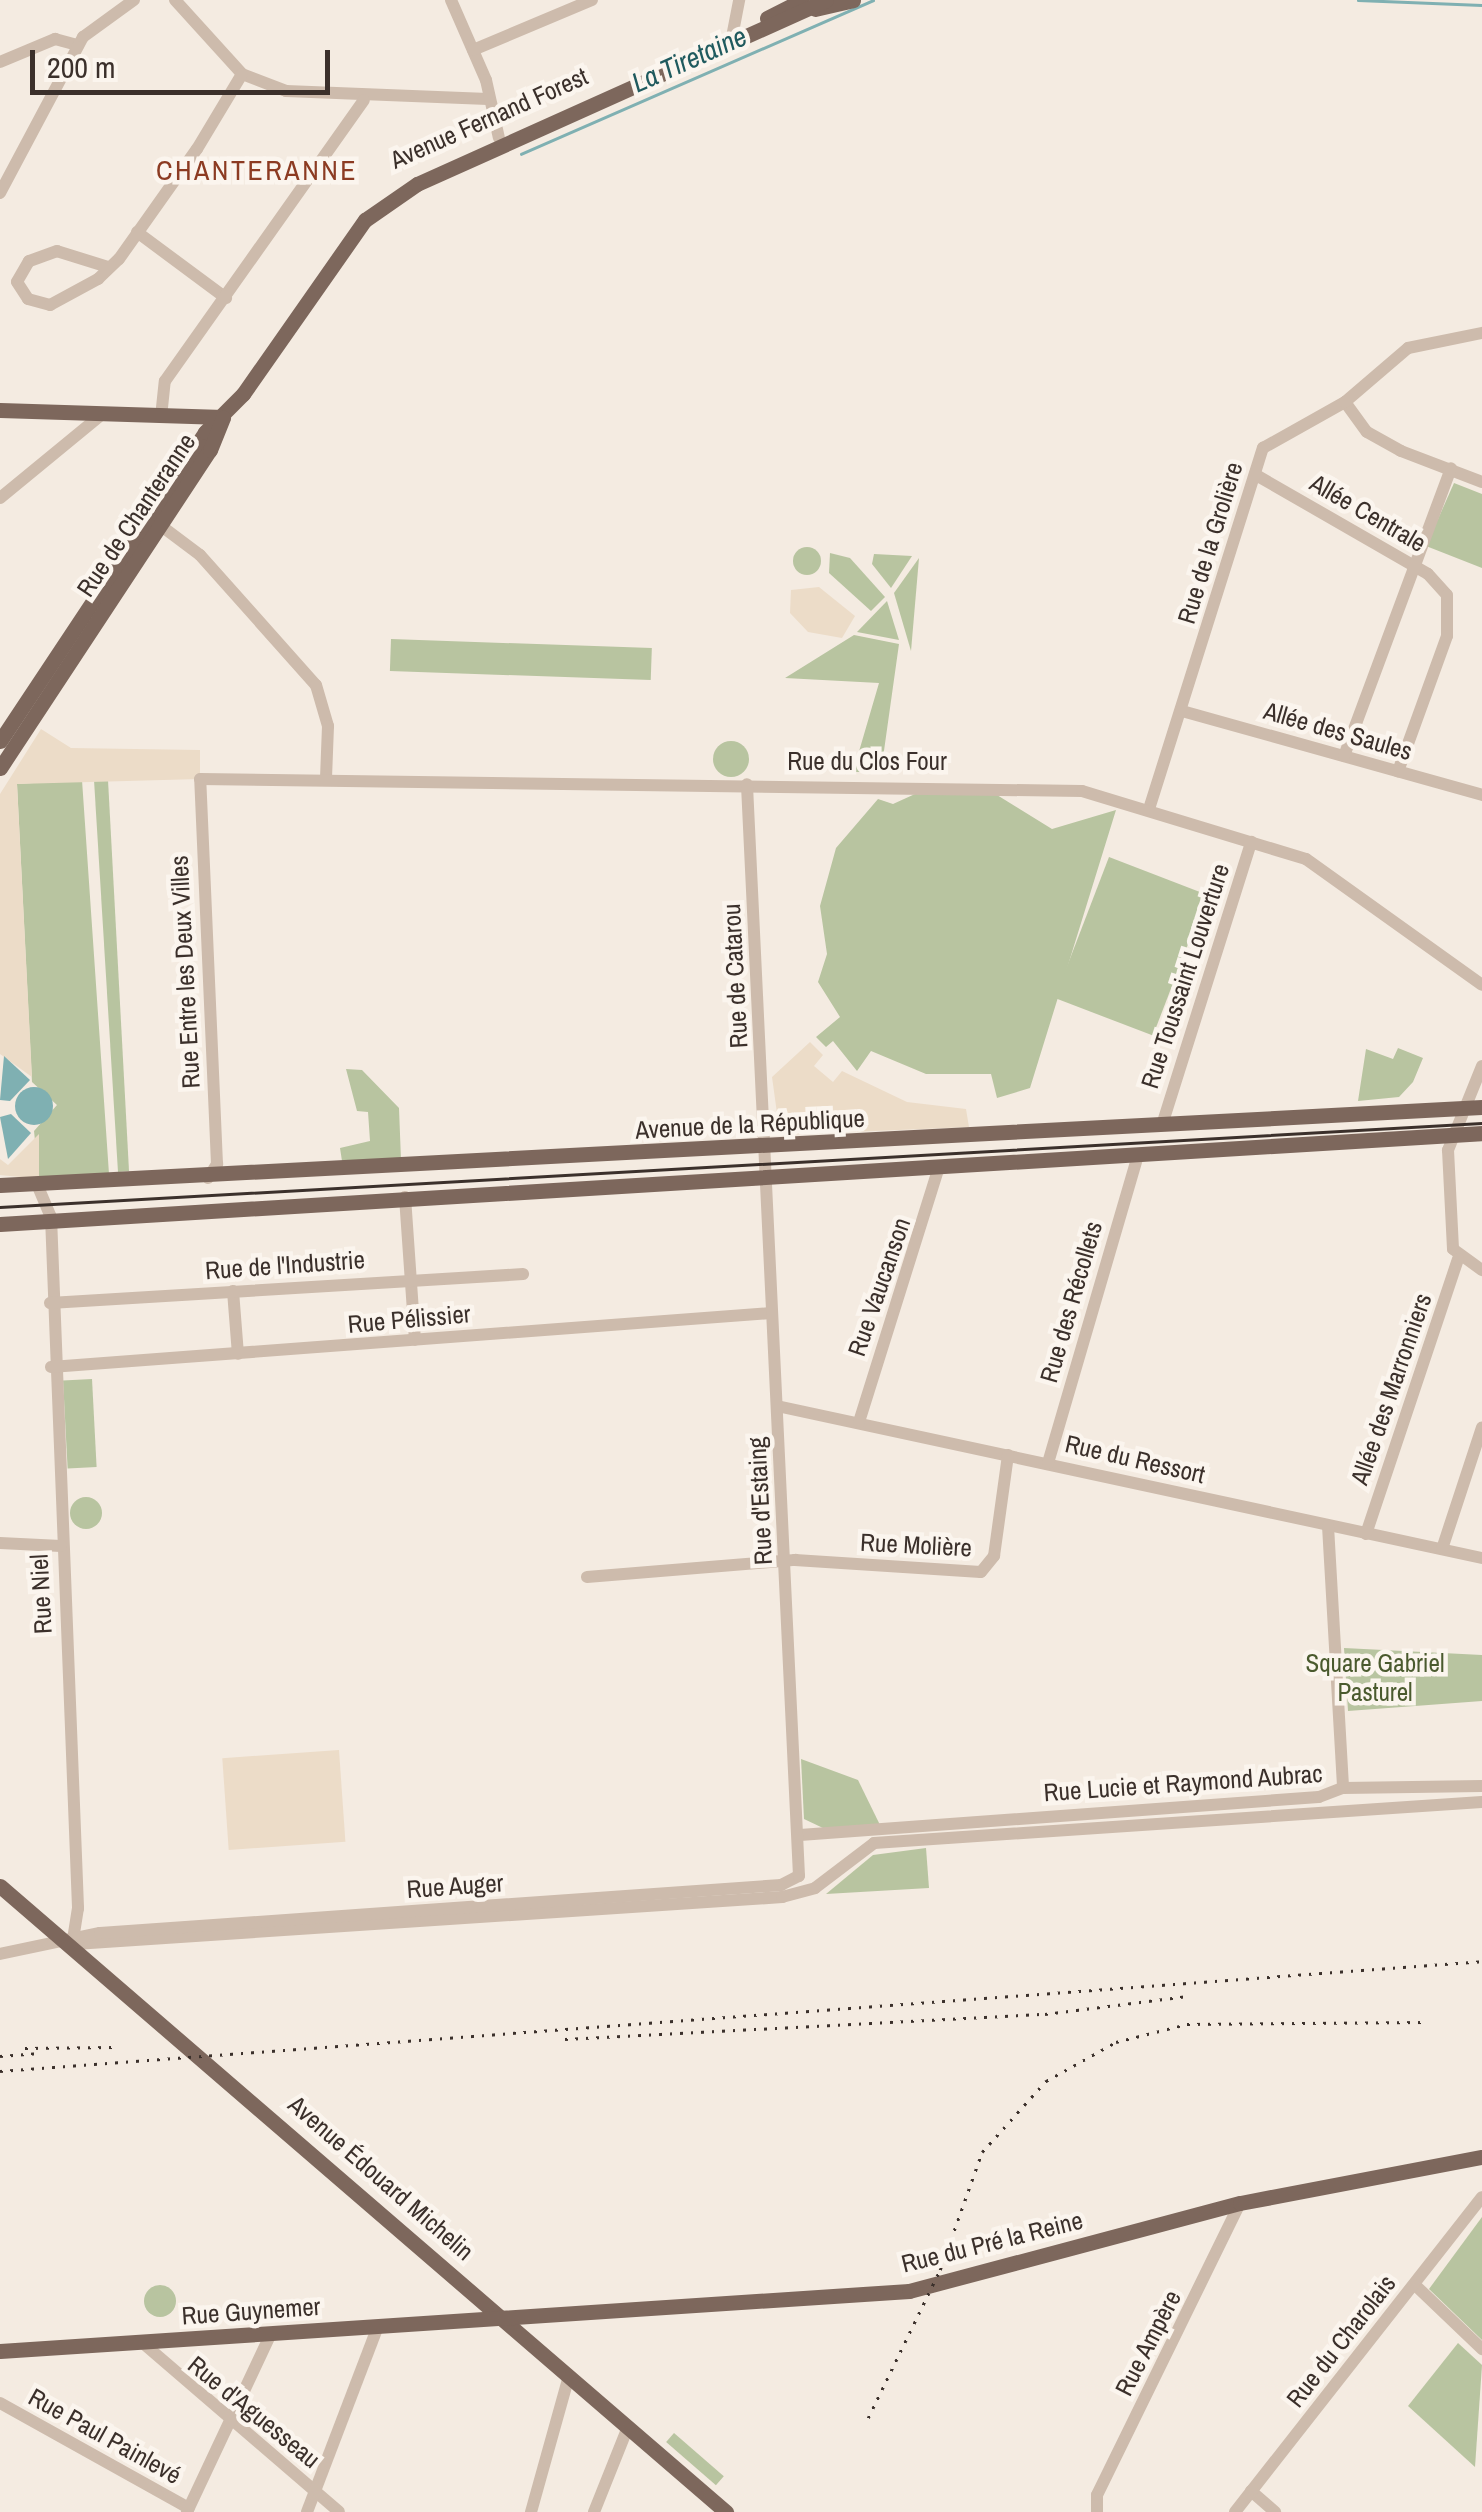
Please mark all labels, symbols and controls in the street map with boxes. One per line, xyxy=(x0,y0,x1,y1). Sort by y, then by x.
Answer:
water label: La Tiretaine xyxy=(626,19,752,99)
scale bar xyxy=(35,30,335,92)
text: 200 m xyxy=(47,47,115,87)
street label: Avenue Fernand Forest xyxy=(386,61,592,175)
district label: CHANTERANNE xyxy=(156,153,358,187)
street label: Rue de Chanteranne xyxy=(70,428,202,602)
street label: Rue de la Grolière xyxy=(1171,459,1249,627)
street label: Allée Centrale xyxy=(1305,468,1431,558)
street label: Allée des Saules xyxy=(1260,696,1416,766)
street label: Rue du Clos Four xyxy=(787,746,947,776)
street label: Rue Entre les Deux Villes xyxy=(164,855,206,1089)
street label: Rue Toussaint Louverture xyxy=(1134,860,1236,1092)
street label: Rue de Catarou xyxy=(716,903,754,1049)
street label: Avenue de la République xyxy=(634,1103,866,1145)
street label: Rue Vaucanson xyxy=(841,1214,917,1360)
street label: Rue des Récollets xyxy=(1034,1218,1108,1386)
street label: Rue de l'Industrie xyxy=(204,1244,366,1286)
street label: Allée des Marronniers xyxy=(1344,1289,1438,1489)
street label: Rue Pélissier xyxy=(346,1299,472,1339)
street label: Rue du Ressort xyxy=(1062,1428,1208,1490)
street label: Rue d'Estaing xyxy=(742,1436,778,1566)
street label: Rue Molière xyxy=(859,1527,973,1563)
street label: Rue Niel xyxy=(24,1553,58,1635)
park label: Square Gabriel Pasturel xyxy=(1305,1649,1445,1708)
street label: Rue Lucie et Raymond Aubrac xyxy=(1042,1758,1324,1808)
street label: Rue Auger xyxy=(405,1868,505,1904)
street label: Avenue Édouard Michelin xyxy=(282,2089,480,2267)
street label: Rue du Pré la Reine xyxy=(898,2205,1086,2279)
street label: Rue du Charolais xyxy=(1280,2269,1402,2413)
street label: Rue Ampère xyxy=(1109,2285,1187,2401)
street label: Rue Guynemer xyxy=(181,2291,321,2331)
street label: Rue d'Aguesseau xyxy=(182,2350,326,2474)
street label: Rue Paul Painlevé xyxy=(23,2382,187,2490)

